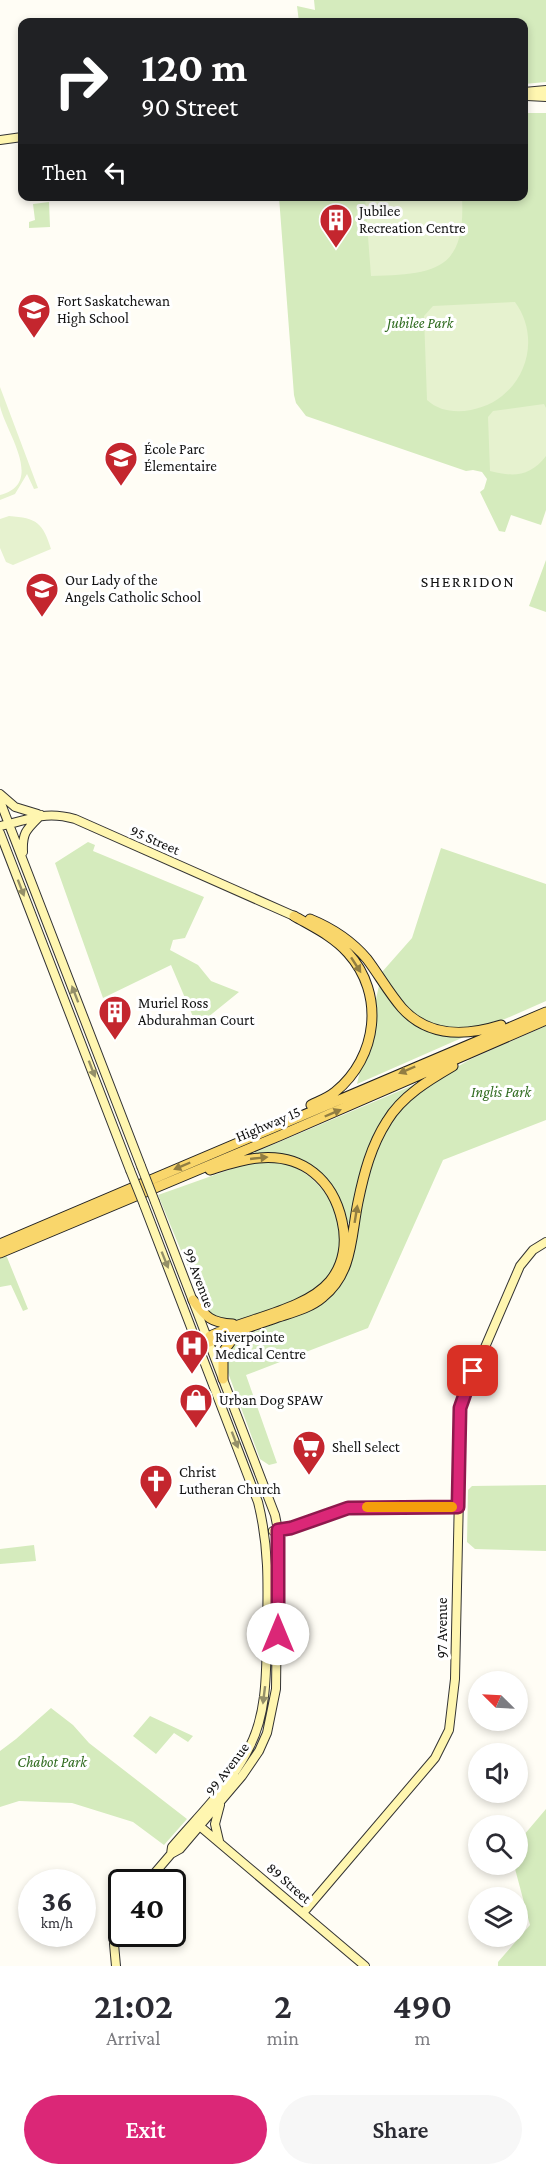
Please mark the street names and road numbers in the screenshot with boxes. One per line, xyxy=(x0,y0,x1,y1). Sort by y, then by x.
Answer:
street label: 95 Street xyxy=(128,822,183,858)
street label: Highway 15 xyxy=(233,1103,303,1146)
street label: 99 Avenue xyxy=(180,1246,218,1310)
street label: 97 Avenue xyxy=(434,1597,450,1659)
street label: 99 Avenue xyxy=(202,1739,252,1799)
street label: 89 Street xyxy=(264,1859,315,1907)

